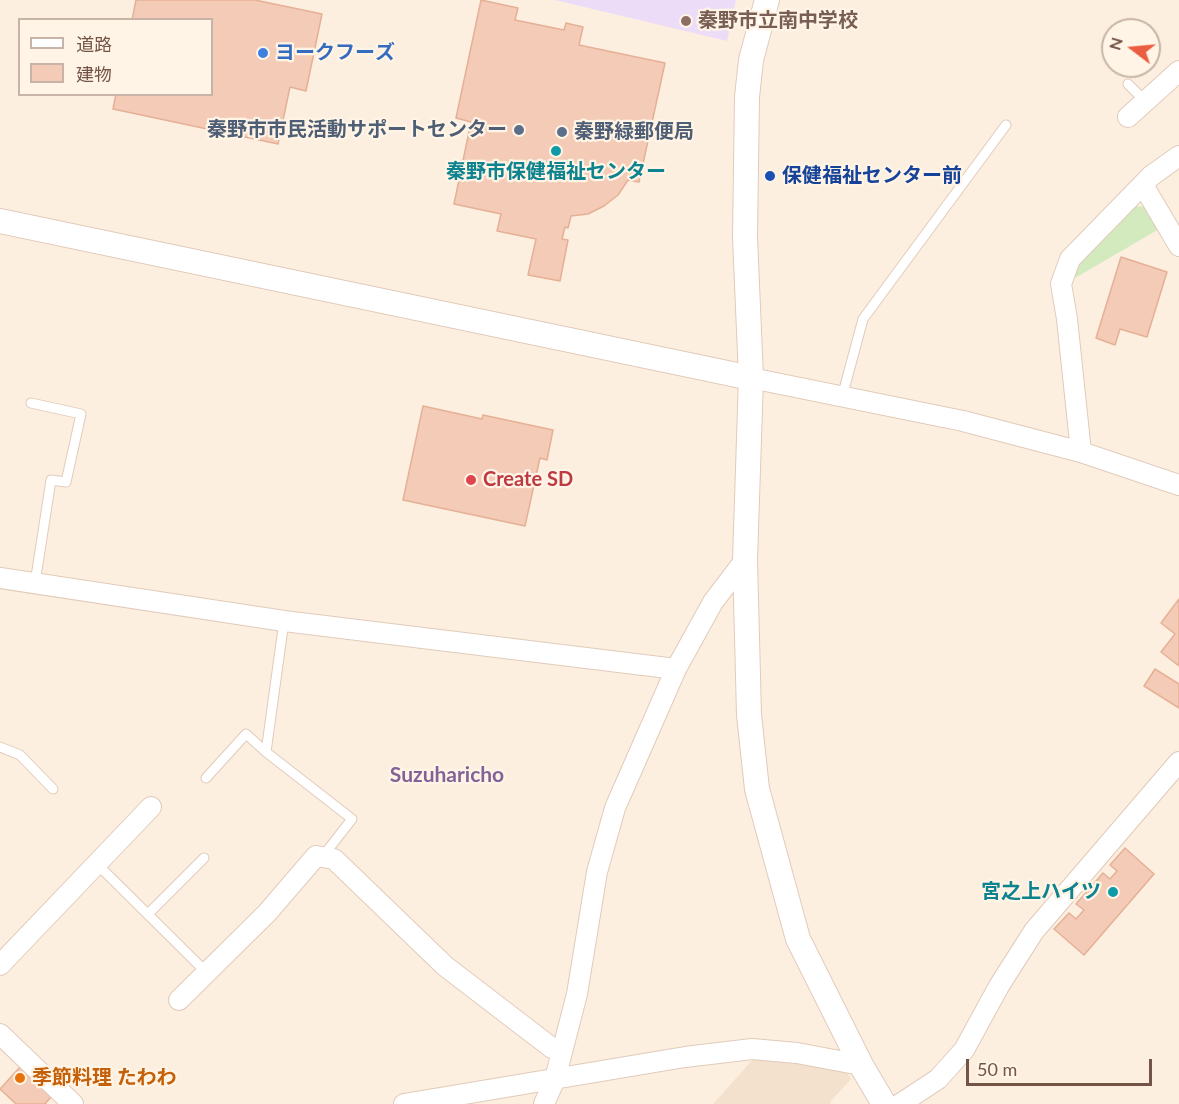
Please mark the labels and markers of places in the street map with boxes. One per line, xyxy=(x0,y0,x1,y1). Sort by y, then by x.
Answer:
place label: 秦野市立南中学校 xyxy=(698,9,858,33)
marker: 秦野市立南中学校 xyxy=(679,14,693,28)
place label: ヨークフーズ xyxy=(275,41,395,65)
marker: ヨークフーズ xyxy=(256,46,270,60)
place label: 秦野市市民活動サポートセンター xyxy=(207,118,507,142)
place label: 秦野緑郵便局 xyxy=(574,120,694,144)
marker: 秦野市市民活動サポートセンター xyxy=(512,123,526,137)
marker: 秦野緑郵便局 xyxy=(555,125,569,139)
marker: 秦野市保健福祉センター xyxy=(549,144,563,158)
place label: 秦野市保健福祉センター xyxy=(446,160,666,184)
place label: 保健福祉センター前 xyxy=(782,164,962,188)
marker: 保健福祉センター前 xyxy=(763,169,777,183)
place label: Create SD xyxy=(483,468,573,492)
marker: Create SD xyxy=(464,473,478,487)
place label: 宮之上ハイツ xyxy=(981,880,1101,904)
marker: 宮之上ハイツ xyxy=(1106,885,1120,899)
place label: 季節料理 たわわ xyxy=(32,1066,177,1090)
marker: 季節料理 たわわ xyxy=(13,1071,27,1085)

